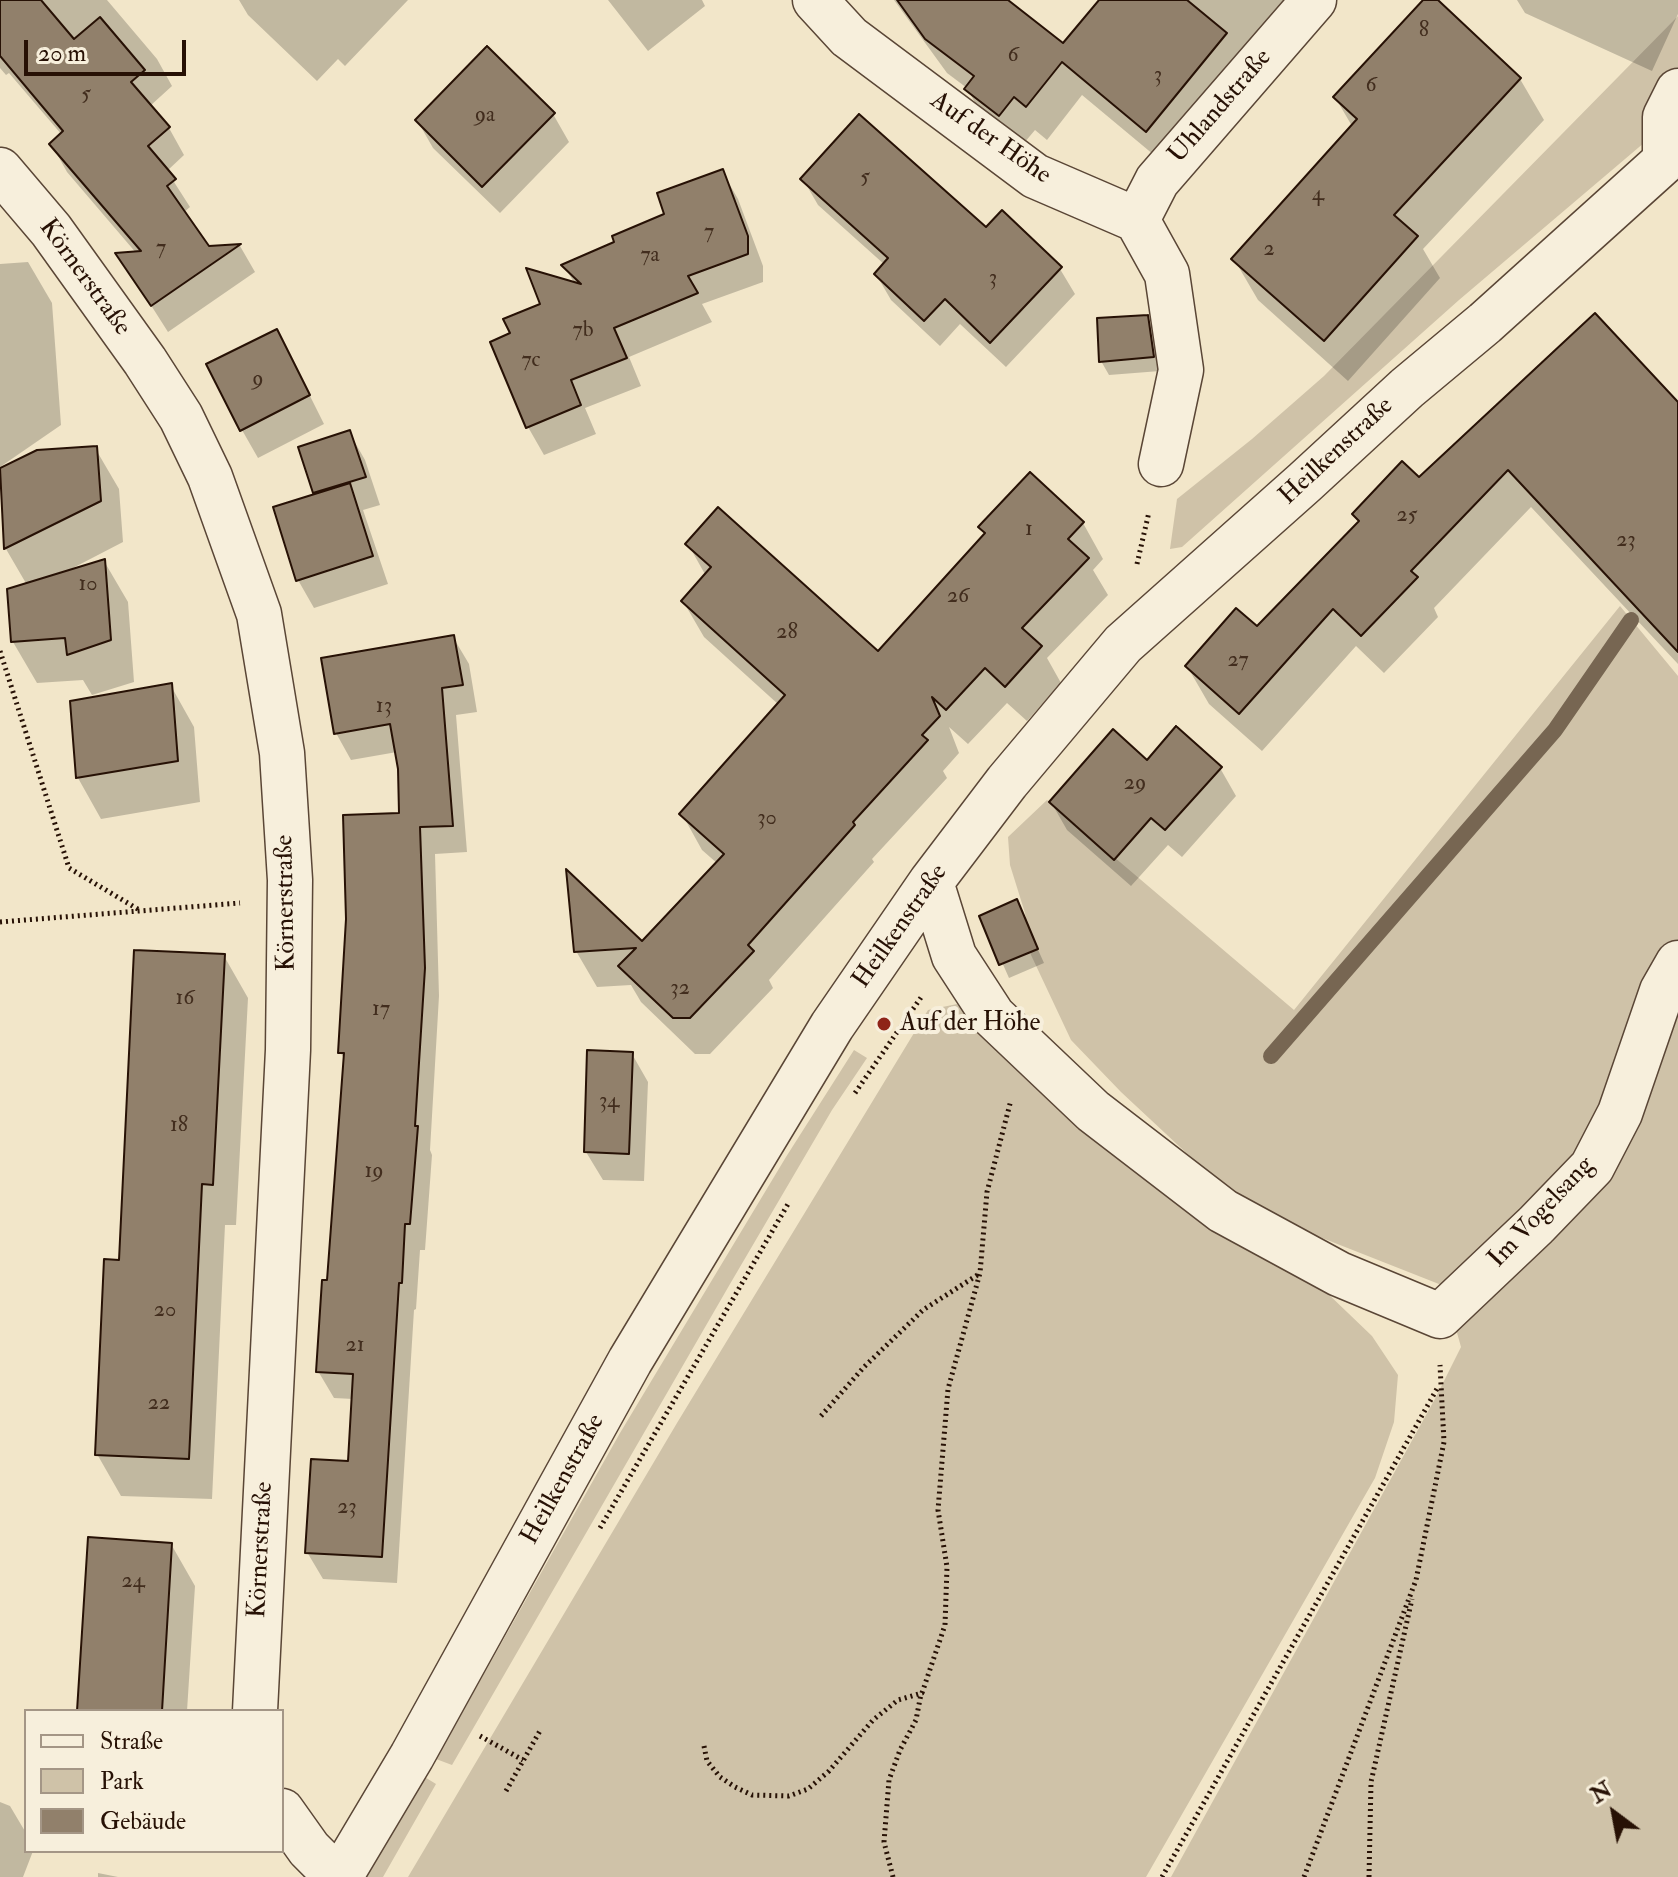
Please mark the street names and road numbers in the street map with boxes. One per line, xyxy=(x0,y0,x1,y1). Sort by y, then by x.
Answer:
street label: Uhlandstraße xyxy=(1163,43,1279,171)
street label: Auf der Höhe xyxy=(924,86,1056,192)
street label: Körnerstraße xyxy=(31,214,137,342)
street label: Heilkenstraße xyxy=(1274,391,1400,513)
street label: Körnerstraße xyxy=(270,834,304,972)
street label: Heilkenstraße xyxy=(847,859,955,995)
street label: Im Vogelsang xyxy=(1483,1151,1601,1275)
street label: Heilkenstraße xyxy=(515,1409,613,1551)
street label: Körnerstraße xyxy=(243,1481,281,1619)

